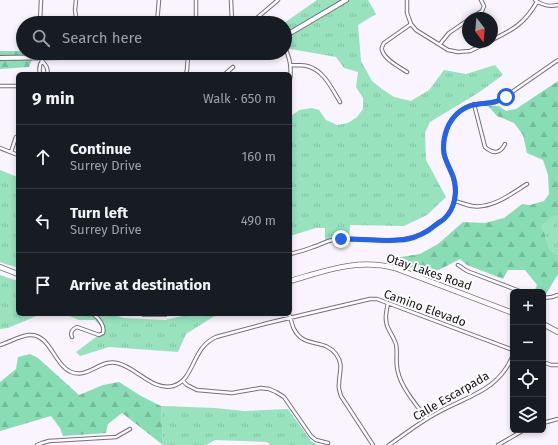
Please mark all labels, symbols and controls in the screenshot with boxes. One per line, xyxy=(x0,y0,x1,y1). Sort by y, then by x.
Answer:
north arrow xyxy=(462,12,498,48)
search box xyxy=(16,16,292,60)
icon: search xyxy=(30,27,52,49)
text: Search here xyxy=(62,29,142,47)
text: 9 min xyxy=(32,88,75,109)
route start xyxy=(497,88,515,106)
text: Walk · 650 m xyxy=(203,91,276,106)
text: Continue xyxy=(70,140,131,158)
icon: ahead xyxy=(32,146,54,168)
text: 160 m xyxy=(242,149,276,164)
text: Surrey Drive xyxy=(70,158,142,173)
text: Turn left xyxy=(70,204,128,222)
icon: left xyxy=(32,210,54,232)
text: 490 m xyxy=(241,213,276,228)
text: Surrey Drive xyxy=(70,222,142,237)
route end xyxy=(332,230,350,248)
street label: Otay Lakes Road xyxy=(384,251,474,293)
icon: arrive xyxy=(32,274,54,296)
text: Arrive at destination xyxy=(70,276,211,294)
street label: Camino Elevado xyxy=(382,287,468,329)
map controls xyxy=(510,289,546,433)
button: + xyxy=(510,289,546,325)
button: − xyxy=(510,325,546,361)
button: locate xyxy=(510,361,546,397)
street label: Calle Escarpada xyxy=(410,369,492,423)
button: layers xyxy=(510,397,546,433)

